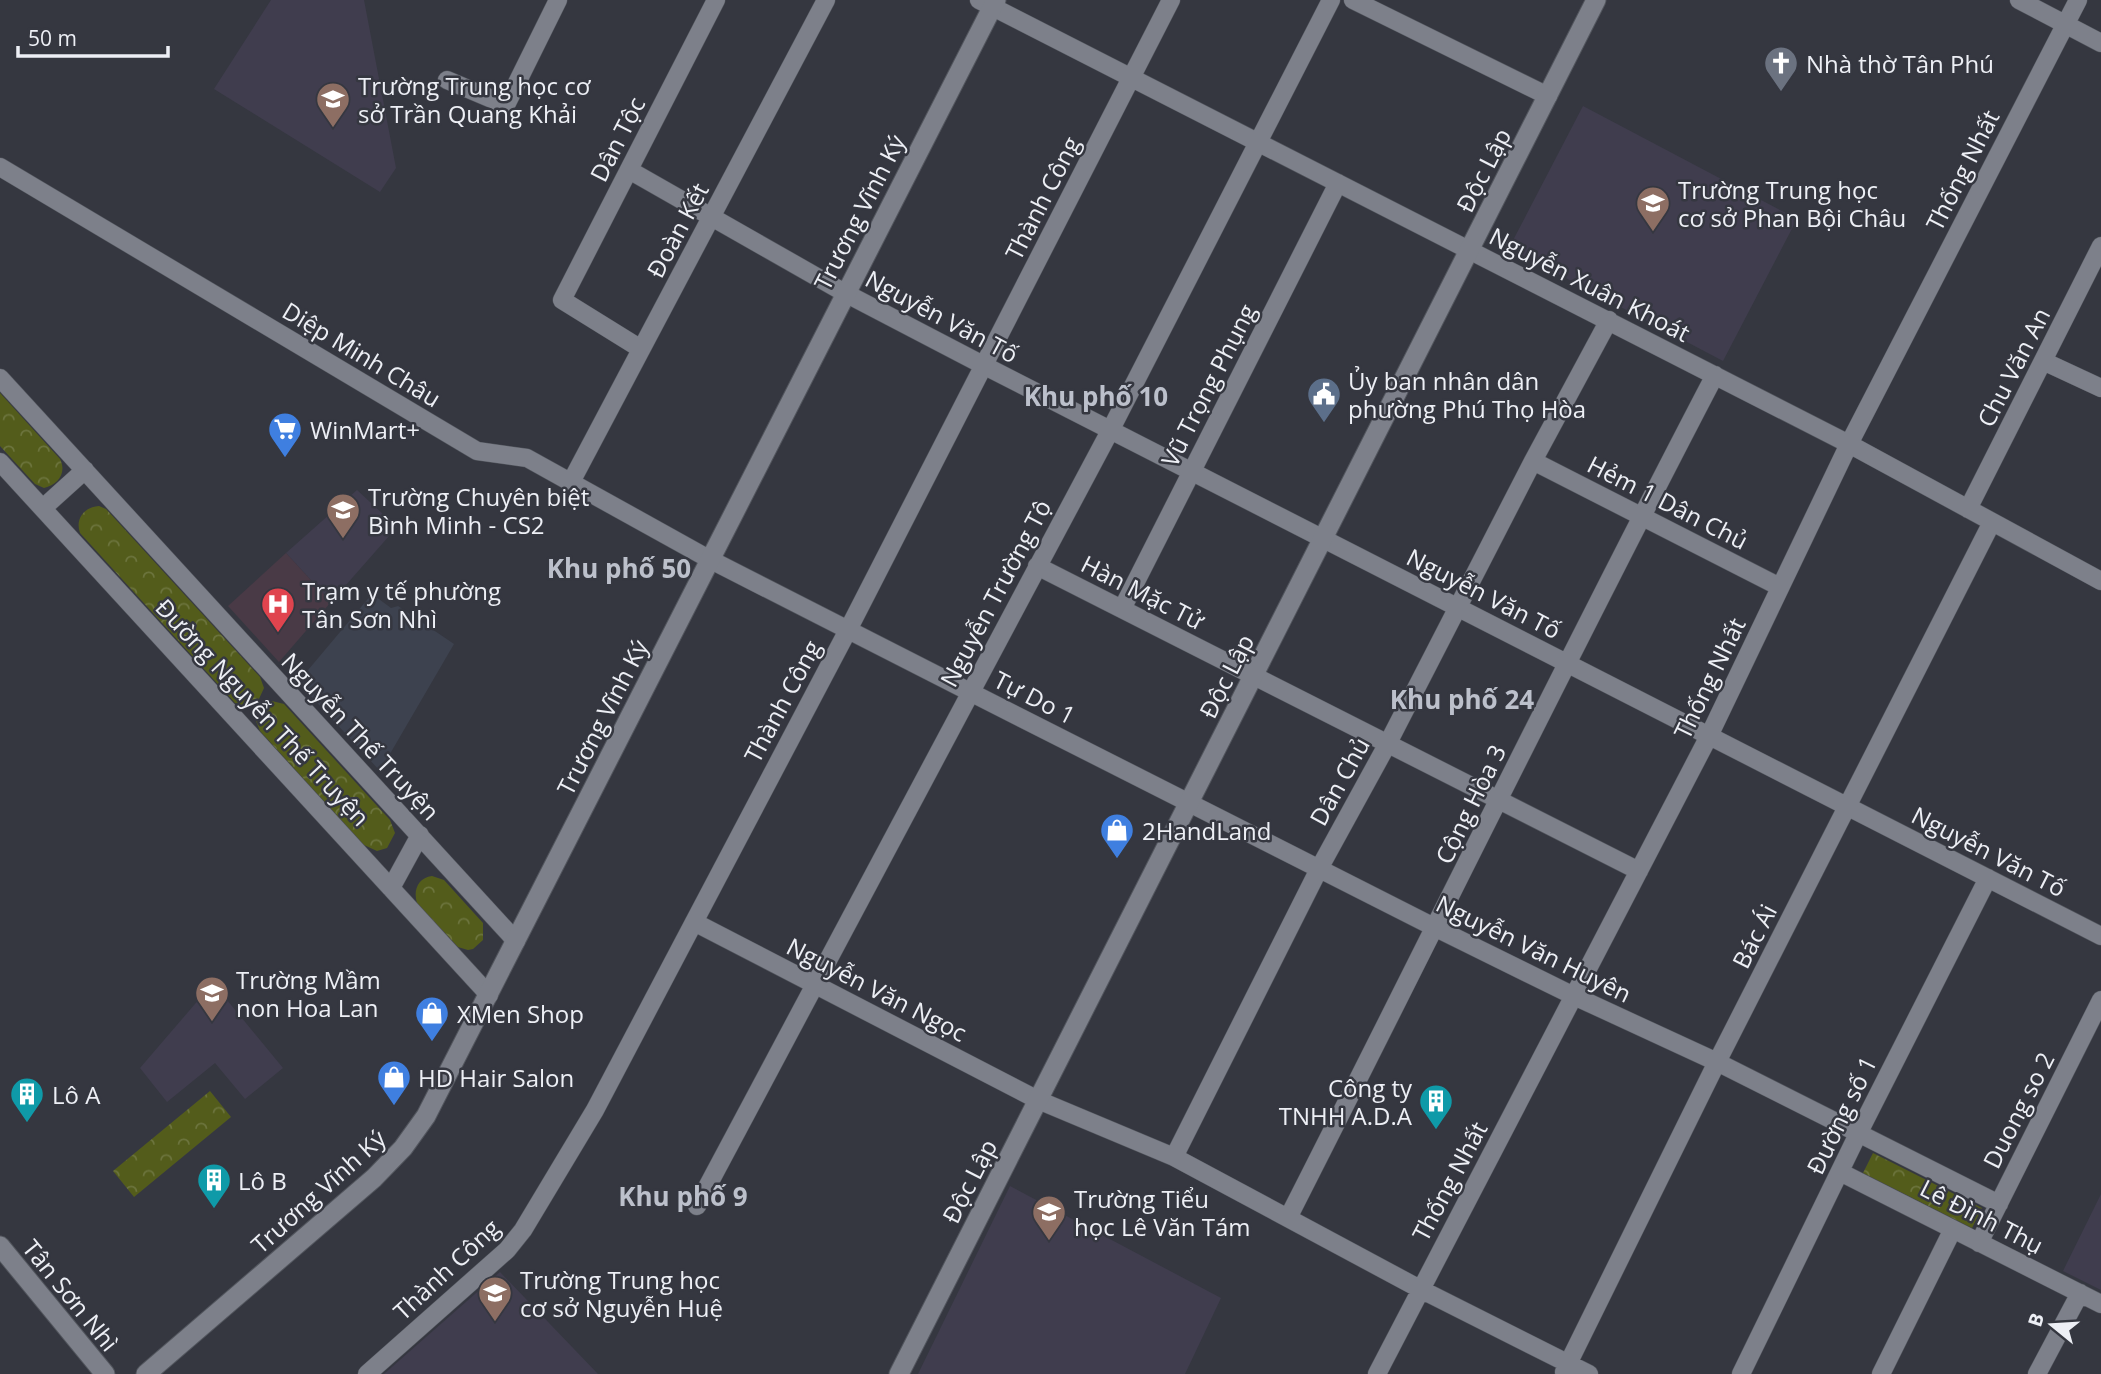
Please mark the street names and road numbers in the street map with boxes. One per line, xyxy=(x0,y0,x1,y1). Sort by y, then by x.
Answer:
street label: Dân Tộc xyxy=(582,91,652,187)
street label: Thống Nhất xyxy=(1918,104,2006,236)
street label: Độc Lập xyxy=(1448,122,1518,218)
street label: Trương Vĩnh Ký xyxy=(806,128,913,295)
street label: Thành Công xyxy=(997,131,1087,265)
street label: Đoàn Kết xyxy=(638,177,716,283)
street label: Nguyễn Xuân Khoát xyxy=(1484,219,1696,349)
street label: Nguyễn Văn Tố xyxy=(860,262,1024,370)
street label: Diệp Minh Châu xyxy=(277,294,447,414)
street label: Vũ Trọng Phụng xyxy=(1153,298,1263,472)
street label: Chu Văn An xyxy=(1969,302,2057,432)
street label: Hẻm 1 Dân Chủ xyxy=(1582,447,1754,557)
street label: Nguyễn Trường Tộ xyxy=(932,494,1058,692)
street label: Nguyễn Văn Tố xyxy=(1401,540,1567,646)
street label: Hàn Mặc Tử xyxy=(1076,547,1211,638)
street label: Đường Nguyễn Thế Truyện xyxy=(150,593,376,831)
street label: Thống Nhất xyxy=(1665,612,1753,744)
street label: Độc Lập xyxy=(1191,628,1261,724)
street label: Trương Vĩnh Ký xyxy=(549,633,656,800)
street label: Thành Công xyxy=(736,634,828,768)
street label: Nguyễn Thế Truyện xyxy=(276,647,446,825)
street label: Tự Do 1 xyxy=(989,663,1081,731)
street label: Dân Chủ xyxy=(1301,731,1377,831)
street label: Cộng Hòa 3 xyxy=(1427,739,1513,869)
street label: Nguyễn Văn Tố xyxy=(1906,798,2072,904)
street label: Nguyễn Văn Huyên xyxy=(1431,886,1637,1010)
street label: Bác Ái xyxy=(1724,898,1784,974)
street label: Nguyễn Văn Ngọc xyxy=(781,929,973,1049)
street label: Duong so 2 xyxy=(1975,1046,2061,1174)
street label: Đường số 1 xyxy=(1798,1050,1884,1180)
street label: Thống Nhất xyxy=(1404,1115,1494,1247)
street label: Trương Vĩnh Ký xyxy=(244,1121,393,1260)
street label: Độc Lập xyxy=(934,1133,1004,1229)
street label: Lê Đình Thụ xyxy=(1915,1171,2049,1261)
street label: Thành Công xyxy=(386,1211,506,1327)
street label: Tân Sơn Nhì xyxy=(16,1232,126,1358)

